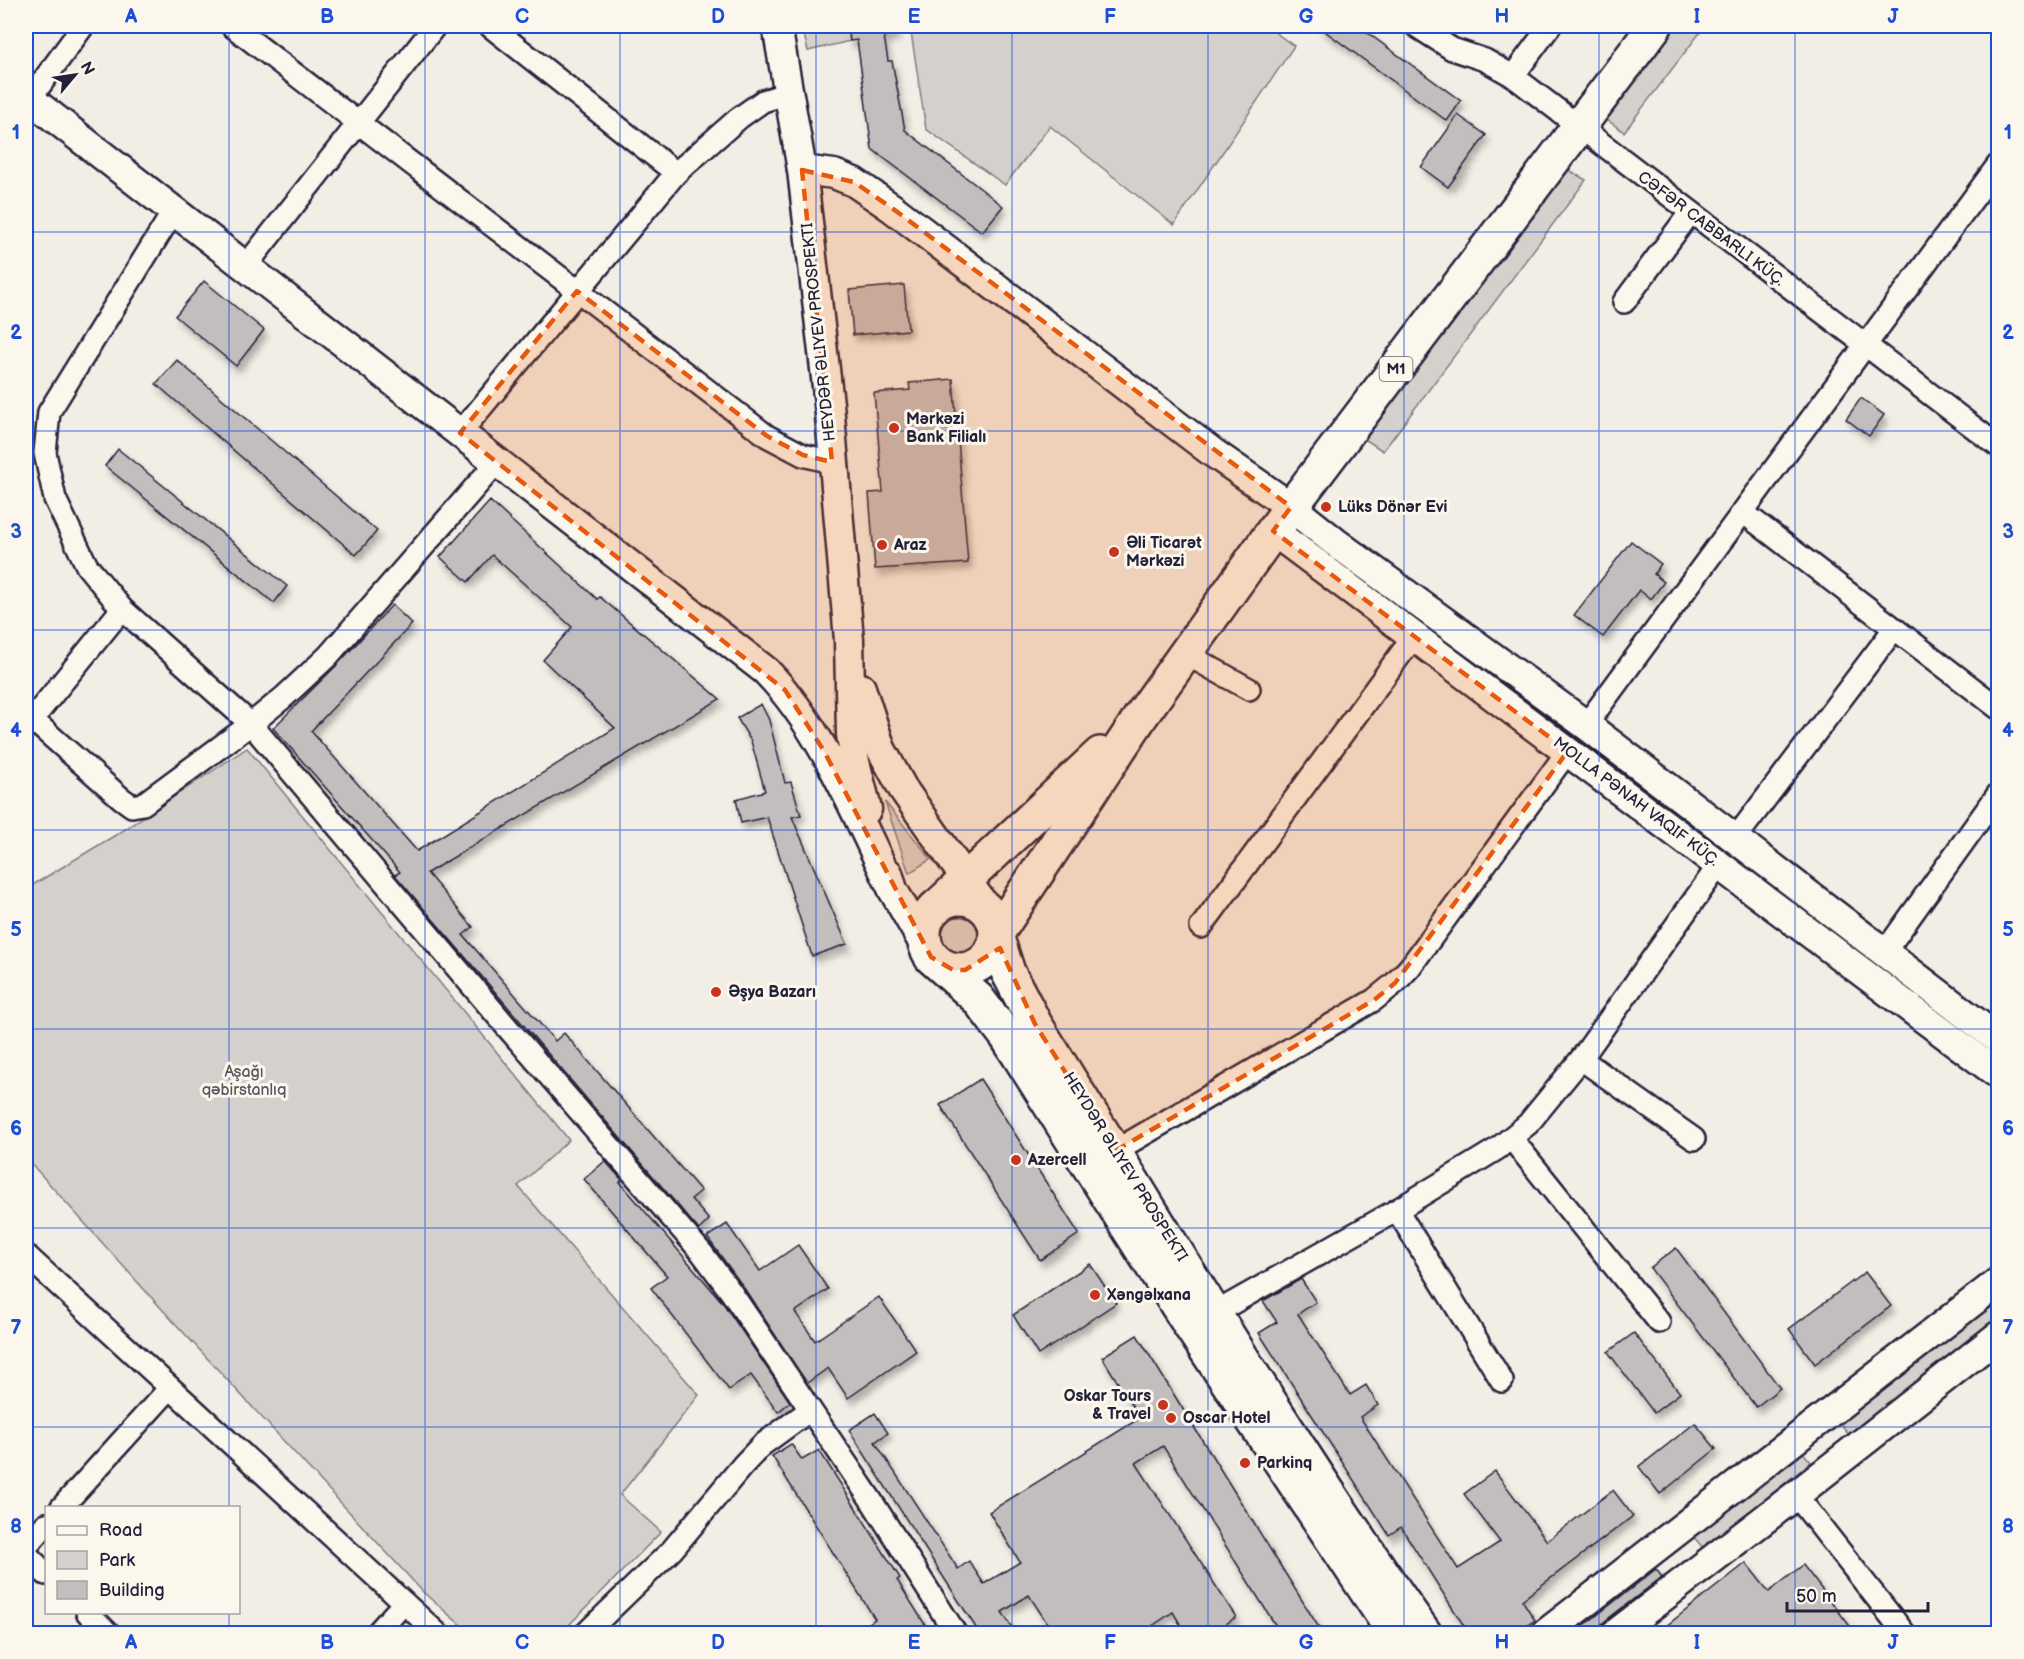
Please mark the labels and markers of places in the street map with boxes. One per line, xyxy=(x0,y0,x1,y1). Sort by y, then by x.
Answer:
place label: Mərkəzi Bank Filialı xyxy=(906,410,986,447)
marker: Mərkəzi Bank Filialı xyxy=(887,421,901,435)
place label: Lüks Dönər Evi xyxy=(1338,498,1448,517)
marker: Lüks Dönər Evi xyxy=(1319,500,1333,514)
place label: Əli Ticarət Mərkəzi xyxy=(1126,534,1202,571)
place label: Araz xyxy=(893,536,927,555)
marker: Araz xyxy=(875,538,889,552)
marker: Əli Ticarət Mərkəzi xyxy=(1107,545,1121,559)
place label: Əşya Bazarı xyxy=(728,983,816,1002)
marker: Əşya Bazarı xyxy=(709,985,723,999)
place label: Azercell xyxy=(1027,1151,1086,1170)
marker: Azercell xyxy=(1009,1153,1023,1167)
place label: Xəngəlxana xyxy=(1107,1286,1191,1305)
marker: Xəngəlxana xyxy=(1088,1288,1102,1302)
place label: Oskar Tours & Travel xyxy=(1064,1387,1151,1424)
marker: Oskar Tours & Travel xyxy=(1156,1398,1170,1412)
place label: Oscar Hotel xyxy=(1183,1409,1271,1428)
marker: Oscar Hotel xyxy=(1164,1411,1178,1425)
place label: Parkinq xyxy=(1257,1454,1312,1473)
marker: Parkinq xyxy=(1238,1456,1252,1470)

